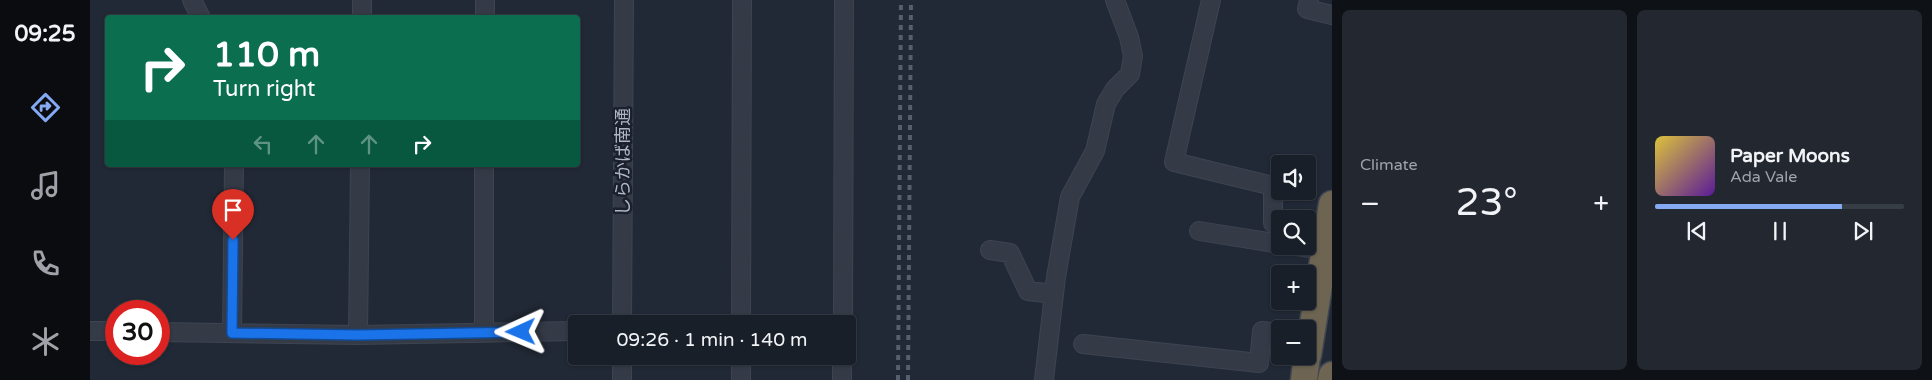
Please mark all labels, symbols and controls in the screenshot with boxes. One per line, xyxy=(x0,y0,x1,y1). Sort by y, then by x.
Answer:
text: 09:25 xyxy=(15,21,75,47)
text: 110 m xyxy=(213,34,320,76)
icon: right xyxy=(130,35,195,100)
text: Turn right xyxy=(213,76,315,102)
icon: directions xyxy=(28,90,63,125)
street label: しらかば南通 xyxy=(612,108,634,216)
icon: left xyxy=(249,130,277,158)
icon: ahead xyxy=(302,130,330,158)
icon: ahead xyxy=(355,130,383,158)
icon: right xyxy=(408,130,436,158)
text: Paper Moons xyxy=(1730,145,1850,167)
map controls xyxy=(1271,155,1316,365)
button: sound xyxy=(1271,155,1316,200)
text: Climate xyxy=(1360,155,1418,175)
text: Ada Vale xyxy=(1730,167,1797,187)
icon: music xyxy=(28,168,63,203)
text: 23° xyxy=(1456,180,1518,226)
text: − xyxy=(1360,187,1380,221)
text: + xyxy=(1593,187,1609,221)
pin xyxy=(212,189,254,240)
icon: arrive xyxy=(219,196,247,224)
button: search xyxy=(1271,210,1316,255)
icon: previous xyxy=(1683,217,1711,245)
icon: pause xyxy=(1766,217,1794,245)
icon: next xyxy=(1849,217,1877,245)
icon: phone xyxy=(28,246,63,281)
button: + xyxy=(1271,265,1316,310)
speed limit sign: 30 xyxy=(105,300,170,365)
position arrow xyxy=(494,305,546,357)
button: − xyxy=(1271,320,1316,365)
icon: climate xyxy=(28,324,63,359)
text: 09:26 · 1 min · 140 m xyxy=(616,329,808,351)

